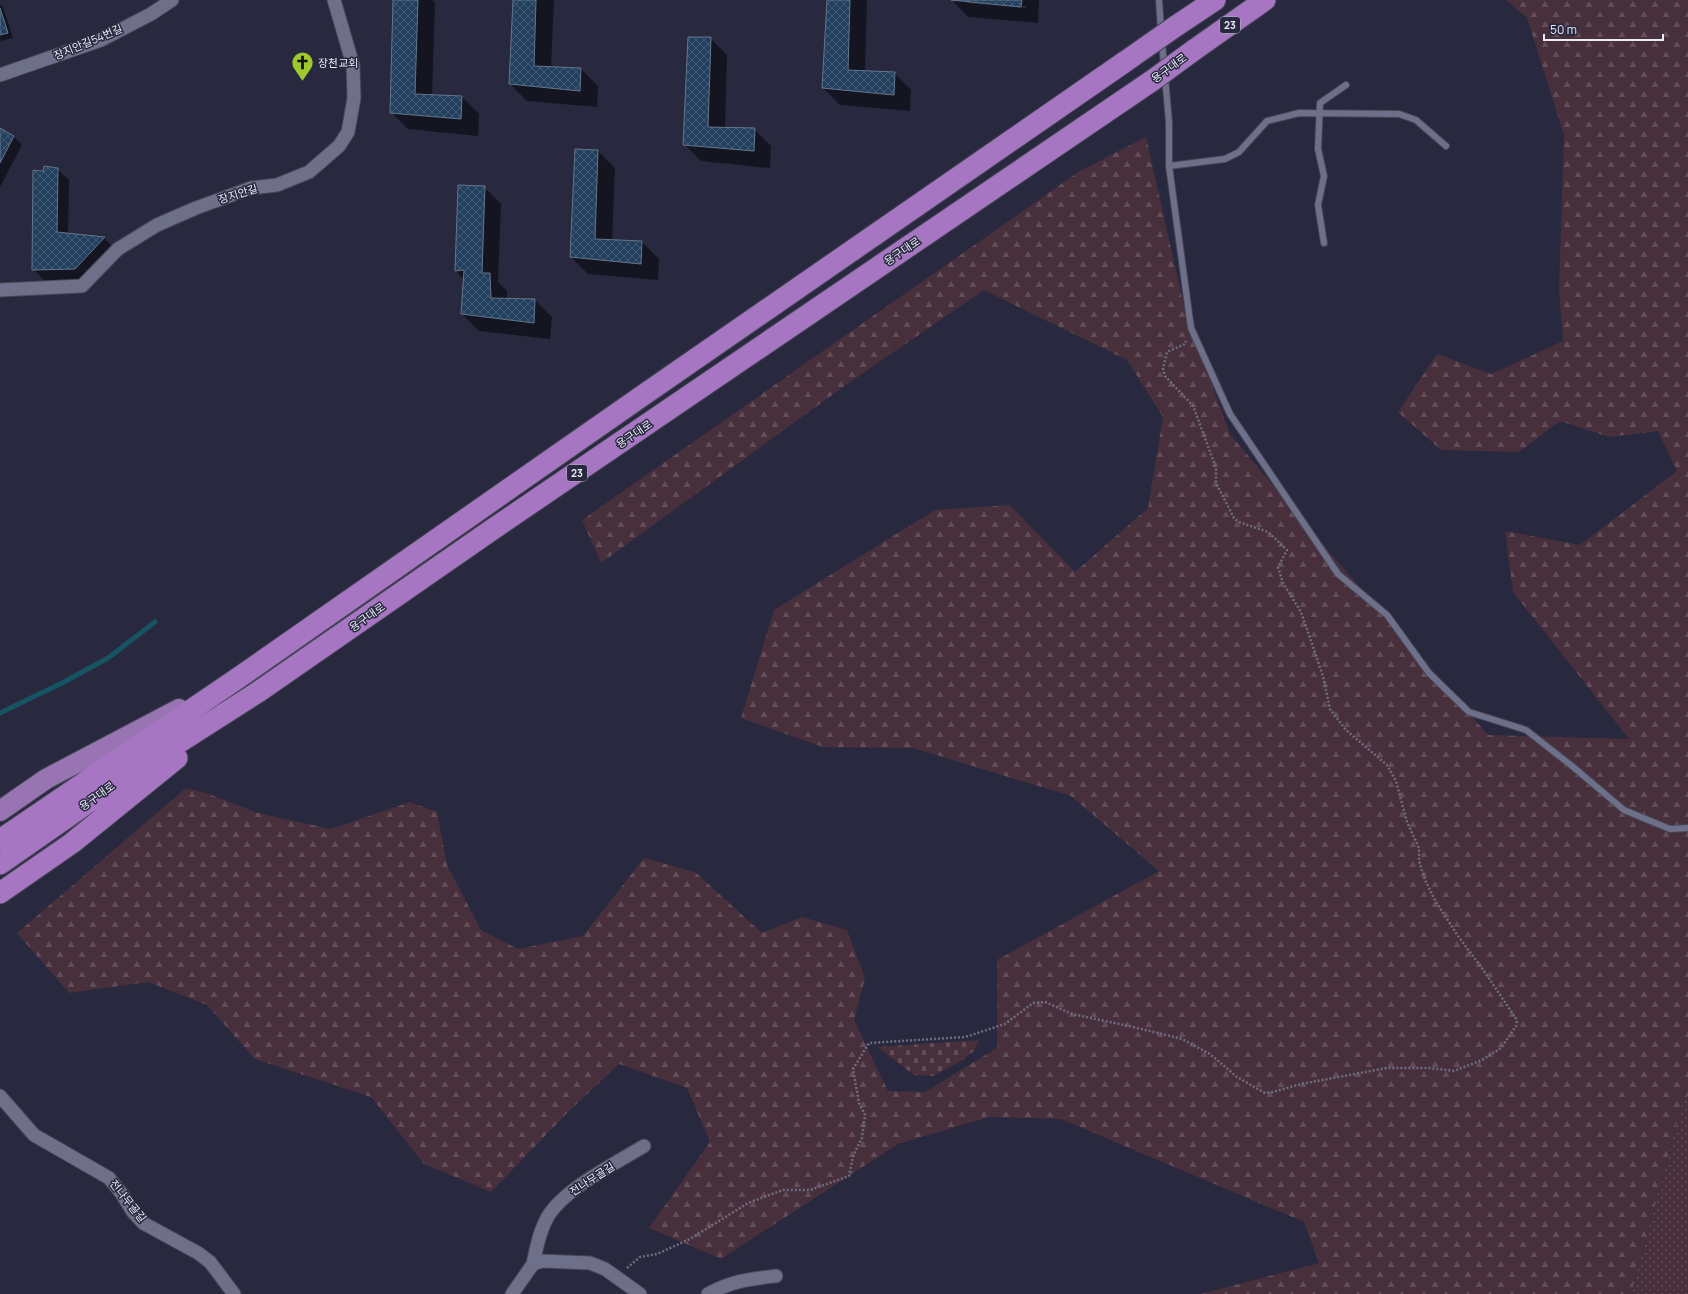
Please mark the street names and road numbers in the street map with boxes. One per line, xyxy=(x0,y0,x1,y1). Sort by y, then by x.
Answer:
road number: 23 xyxy=(1220,17,1240,33)
street label: 장지안길54번길 xyxy=(51,20,125,63)
street label: 용구대로 xyxy=(1148,50,1189,86)
street label: 장지안길 xyxy=(216,180,259,207)
street label: 용구대로 xyxy=(881,233,923,268)
street label: 용구대로 xyxy=(613,416,655,451)
road number: 23 xyxy=(567,465,587,481)
street label: 용구대로 xyxy=(346,599,388,634)
street label: 용구대로 xyxy=(76,778,118,813)
street label: 전나무골길 xyxy=(566,1159,617,1199)
street label: 전나무골길 xyxy=(107,1176,150,1225)

